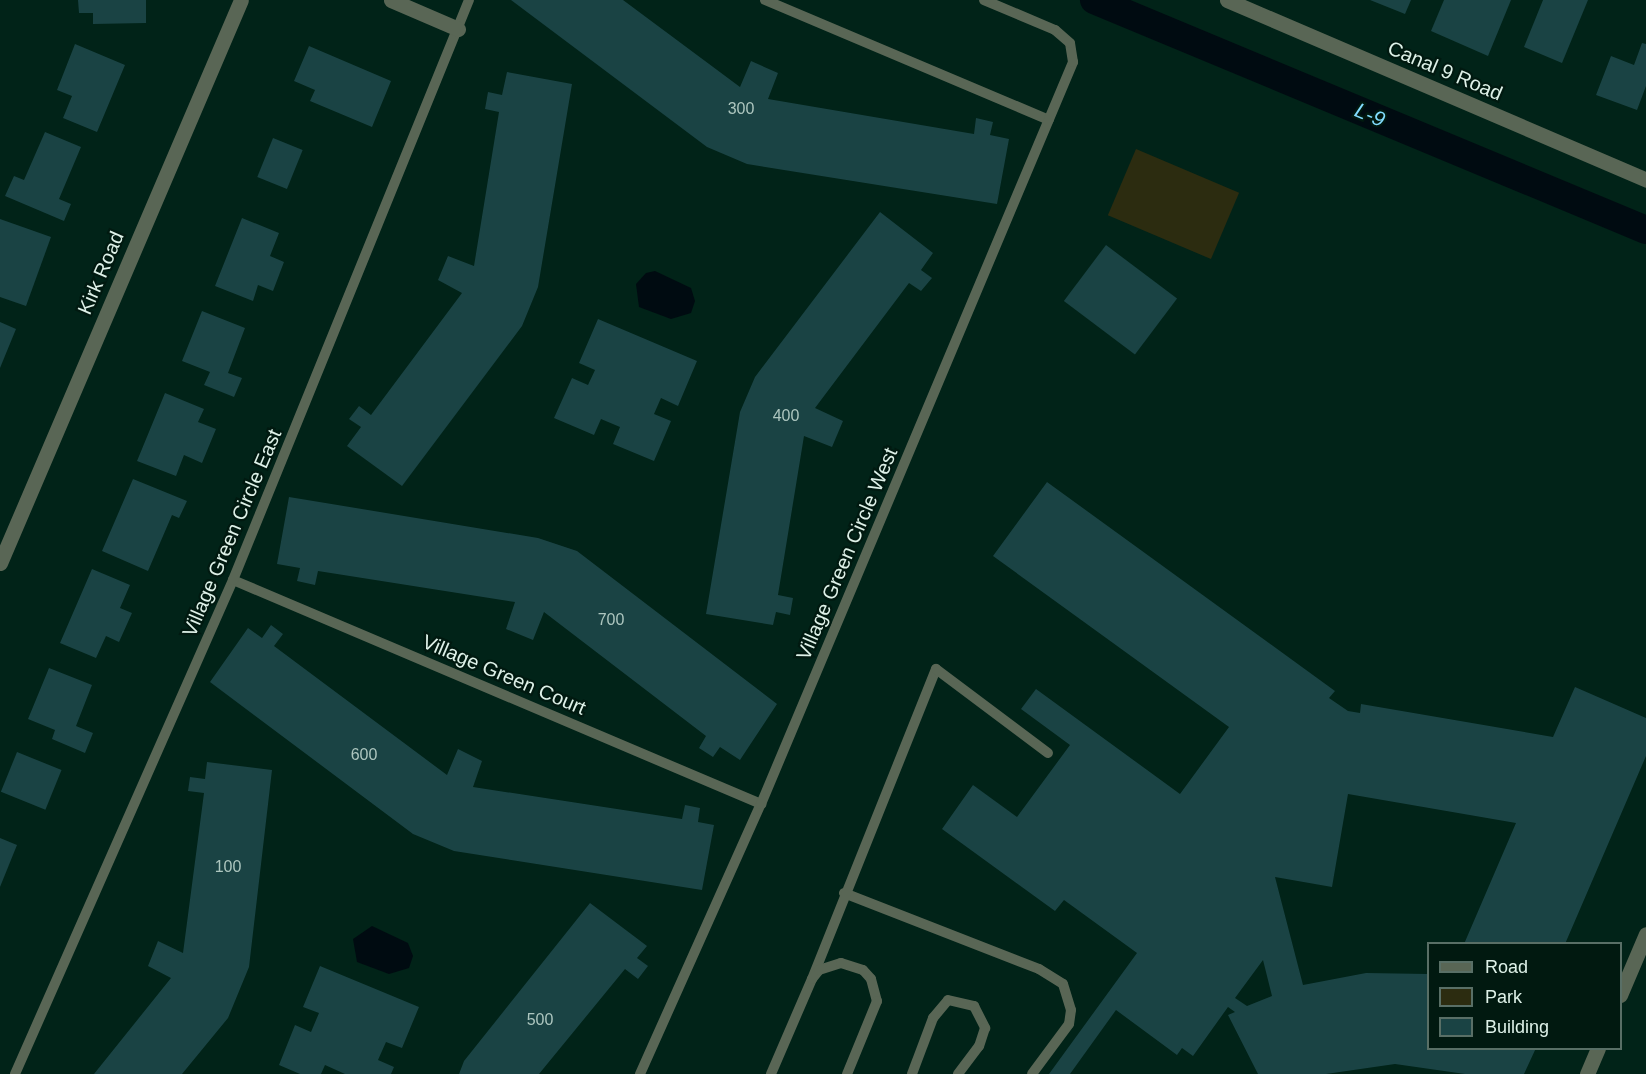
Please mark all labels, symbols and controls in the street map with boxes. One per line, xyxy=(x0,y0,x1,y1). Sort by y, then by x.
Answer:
street label: Canal 9 Road xyxy=(1384,36,1506,106)
water label: L-9 xyxy=(1351,97,1389,133)
house number: 300 xyxy=(728,99,754,119)
street label: Kirk Road xyxy=(73,228,129,318)
house number: 400 xyxy=(773,406,799,426)
street label: Village Green Circle East xyxy=(177,426,287,640)
street label: Village Green Circle West xyxy=(791,444,903,664)
house number: 700 xyxy=(598,610,624,630)
street label: Village Green Court xyxy=(419,630,589,720)
house number: 600 xyxy=(351,745,377,765)
house number: 100 xyxy=(215,857,241,877)
legend xyxy=(1427,942,1622,1050)
text: Road xyxy=(1485,957,1528,977)
text: Park xyxy=(1485,987,1522,1007)
house number: 500 xyxy=(527,1010,553,1030)
text: Building xyxy=(1485,1017,1549,1037)

